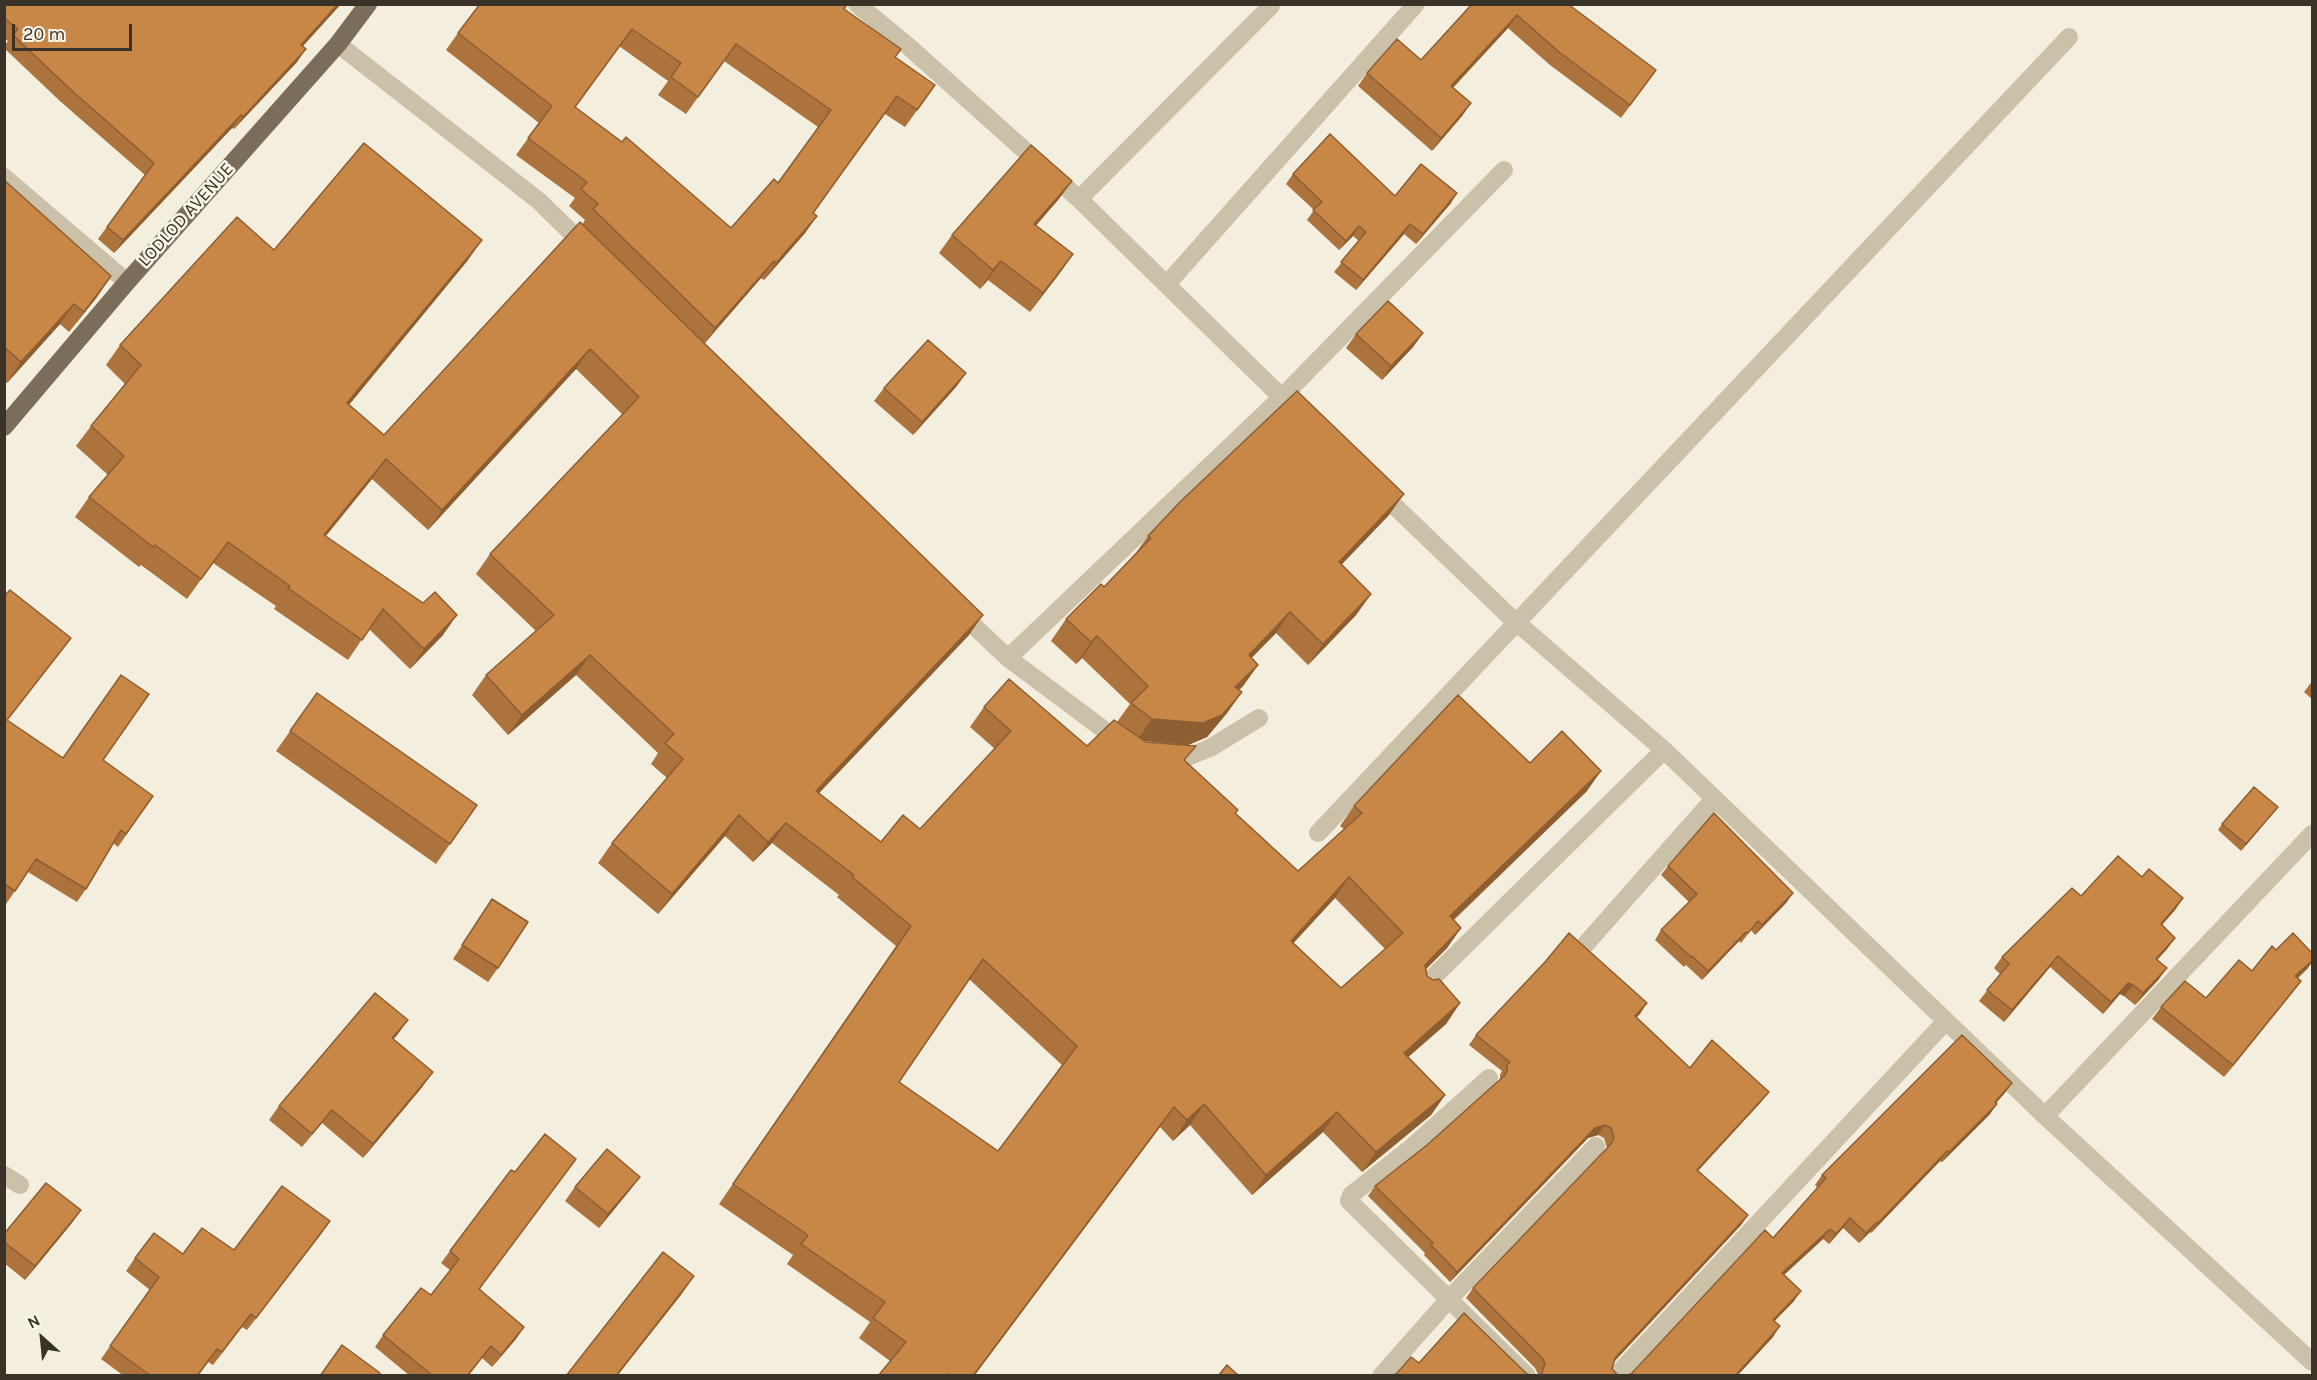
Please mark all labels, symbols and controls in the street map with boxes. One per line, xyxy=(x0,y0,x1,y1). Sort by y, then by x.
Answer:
scale bar xyxy=(15,12,135,50)
text: 20 m xyxy=(23,23,65,45)
street label: LODLOD AVENUE xyxy=(134,159,238,271)
north arrow xyxy=(12,1308,72,1368)
text: N xyxy=(24,1310,43,1333)

